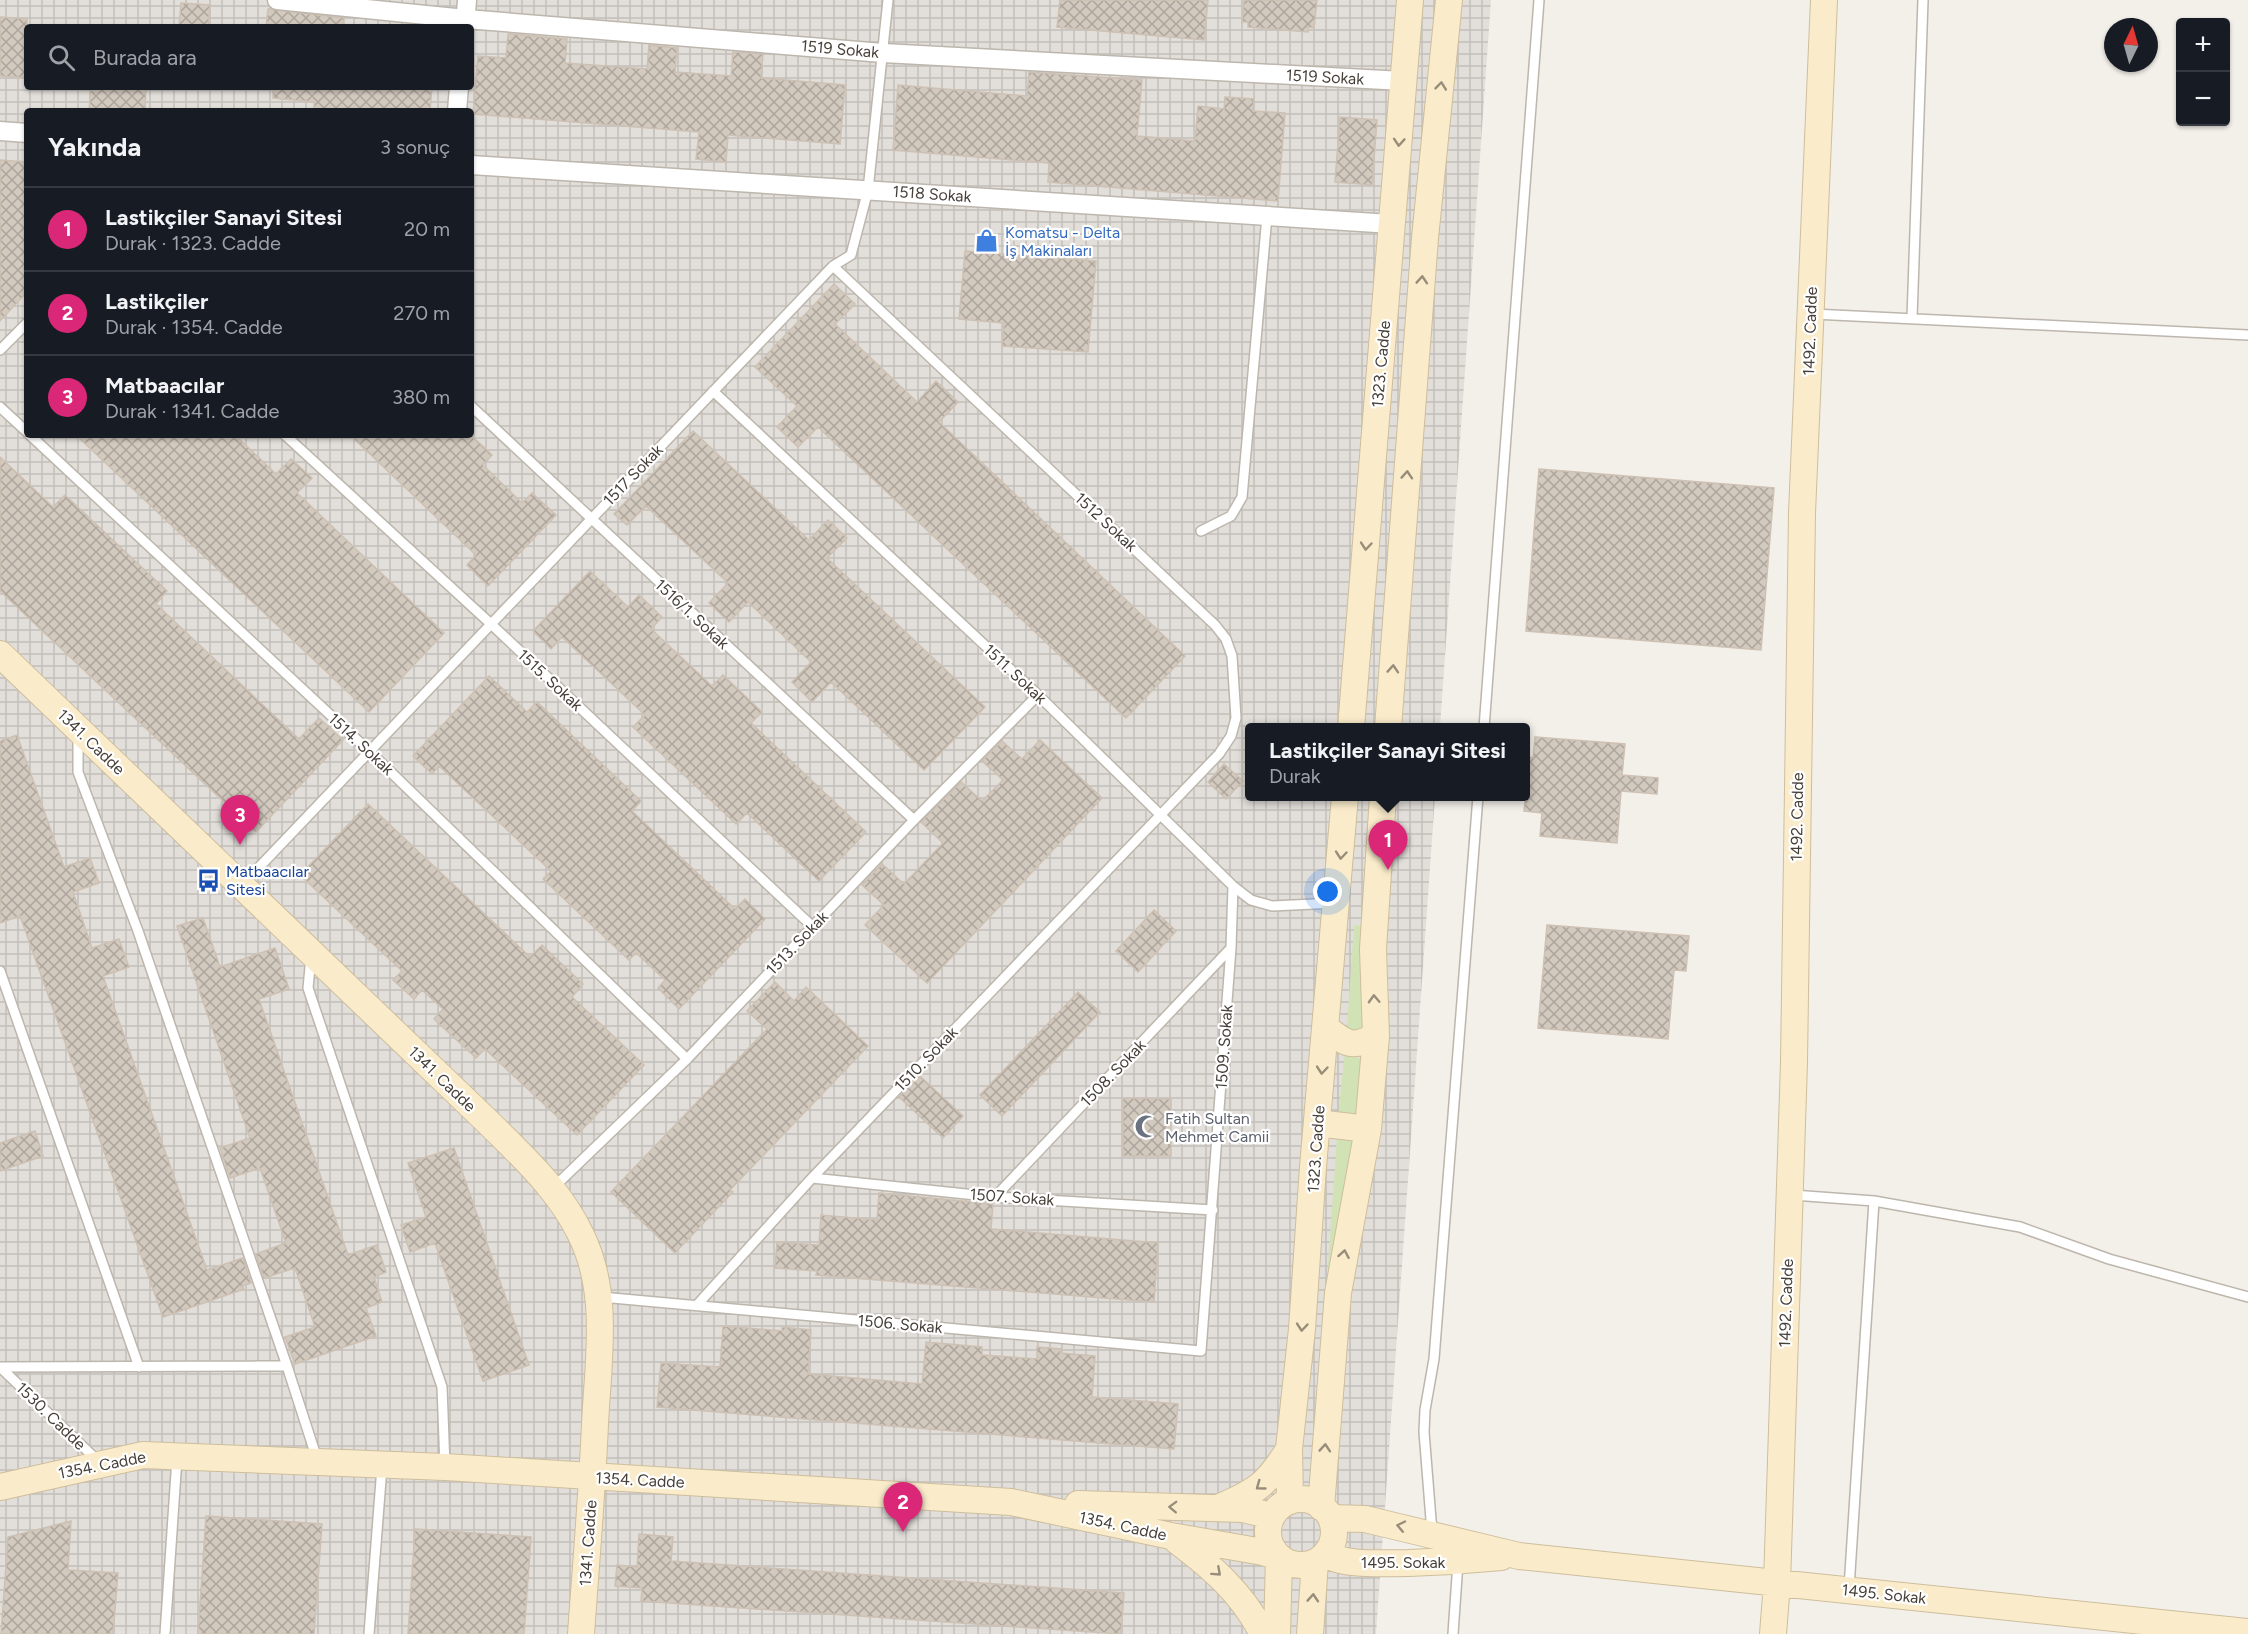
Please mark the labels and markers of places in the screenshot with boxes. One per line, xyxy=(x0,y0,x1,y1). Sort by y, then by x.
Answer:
place label: Komatsu - Delta İş Makinaları xyxy=(1005,223,1120,260)
shop icon: Komatsu - Delta İş Makinaları xyxy=(974,228,1000,254)
pin: 3 xyxy=(220,796,260,845)
pin: 1 xyxy=(1368,820,1408,870)
place label: Matbaacılar Sitesi xyxy=(226,862,309,899)
bus stop icon: Matbaacılar Sitesi xyxy=(195,867,221,893)
place label: Fatih Sultan Mehmet Camii xyxy=(1165,1109,1269,1146)
mosque icon: Fatih Sultan Mehmet Camii xyxy=(1134,1114,1160,1140)
pin: 2 xyxy=(884,1482,922,1532)

